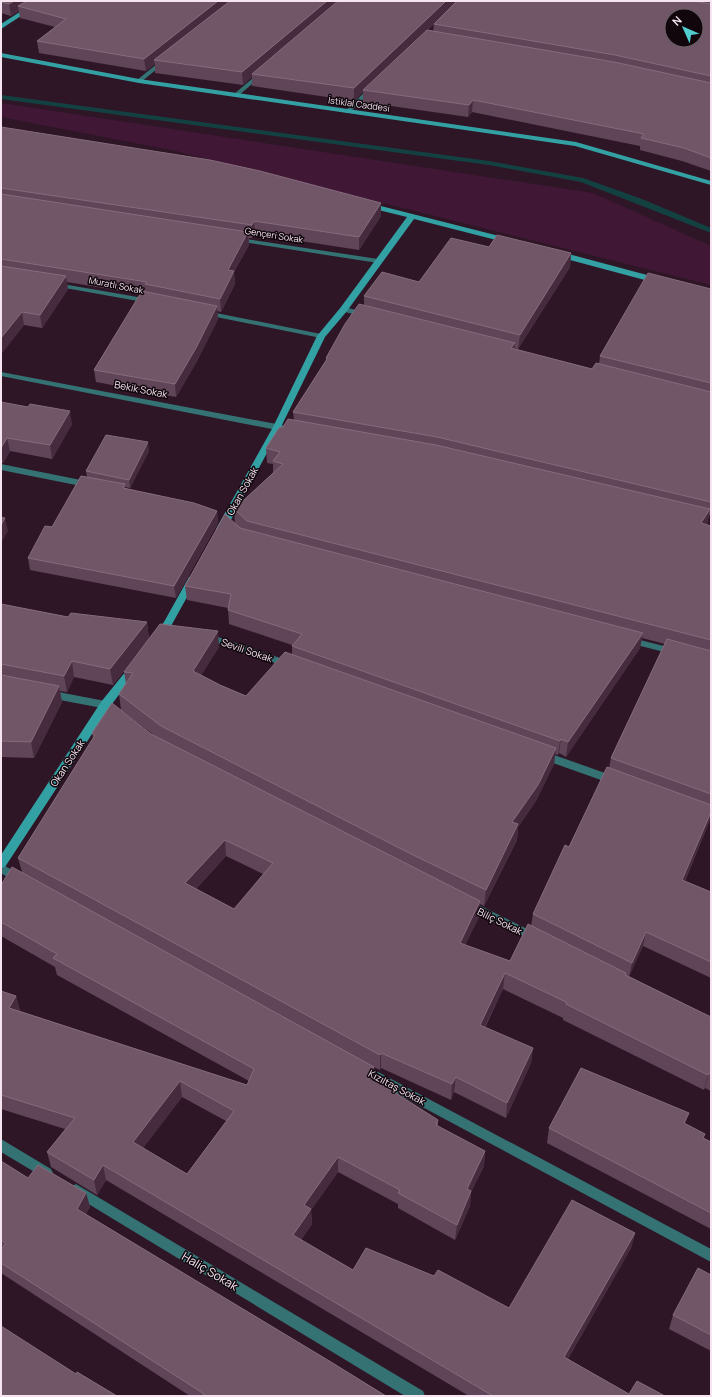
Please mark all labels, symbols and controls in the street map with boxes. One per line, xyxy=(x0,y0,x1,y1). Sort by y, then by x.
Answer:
north arrow xyxy=(664,8,704,48)
text: N xyxy=(668,12,685,29)
street label: İstiklal Caddesi xyxy=(327,93,391,115)
street label: Gençeri Sokak xyxy=(244,224,305,246)
street label: Muratlı Sokak xyxy=(88,273,145,297)
street label: Bekik Sokak xyxy=(113,377,170,401)
street label: Okan Sokak xyxy=(223,463,262,518)
street label: Sevili Sokak xyxy=(219,635,276,666)
street label: Okan Sokak xyxy=(47,736,88,789)
street label: Biliç Sokak xyxy=(475,904,526,938)
street label: Kızıltaş Sokak xyxy=(366,1066,429,1108)
street label: Haliç Sokak xyxy=(179,1248,242,1295)

